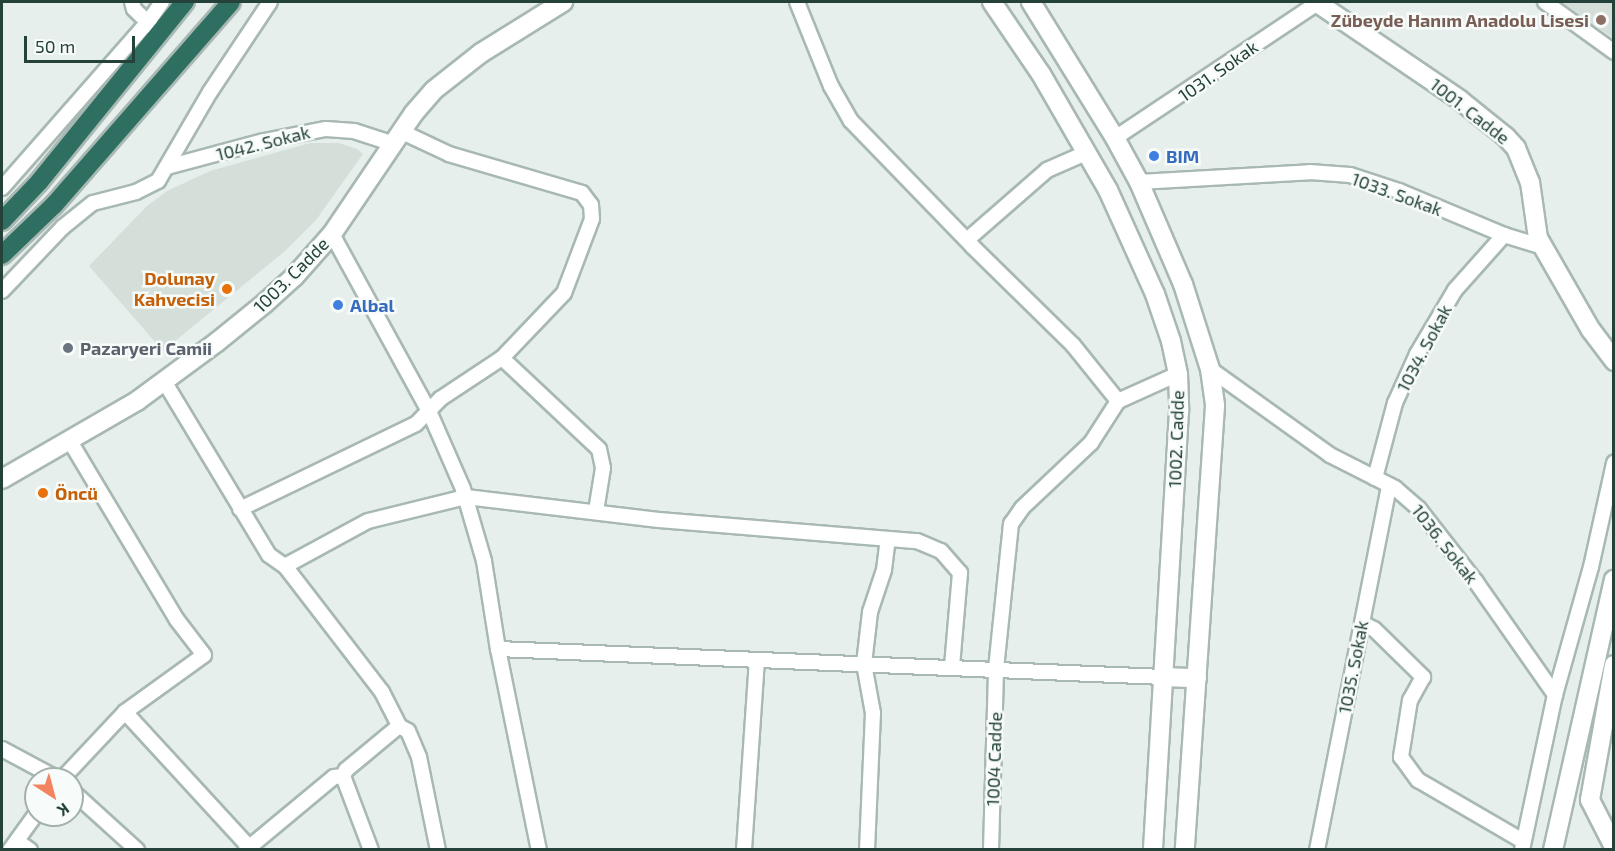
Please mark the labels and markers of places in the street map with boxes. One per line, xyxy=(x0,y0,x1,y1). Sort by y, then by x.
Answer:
place label: Zübeyde Hanım Anadolu Lisesi xyxy=(1330,9,1589,31)
marker: Zübeyde Hanım Anadolu Lisesi xyxy=(1594,13,1608,27)
place label: BIM xyxy=(1166,145,1199,167)
marker: BIM xyxy=(1147,149,1161,163)
place label: Dolunay Kahvecisi xyxy=(134,268,215,310)
marker: Dolunay Kahvecisi xyxy=(220,282,234,296)
place label: Albal xyxy=(350,294,395,316)
marker: Albal xyxy=(331,298,345,312)
place label: Pazaryeri Camii xyxy=(80,337,212,359)
marker: Pazaryeri Camii xyxy=(61,341,75,355)
place label: Öncü xyxy=(55,482,98,504)
marker: Öncü xyxy=(36,486,50,500)

